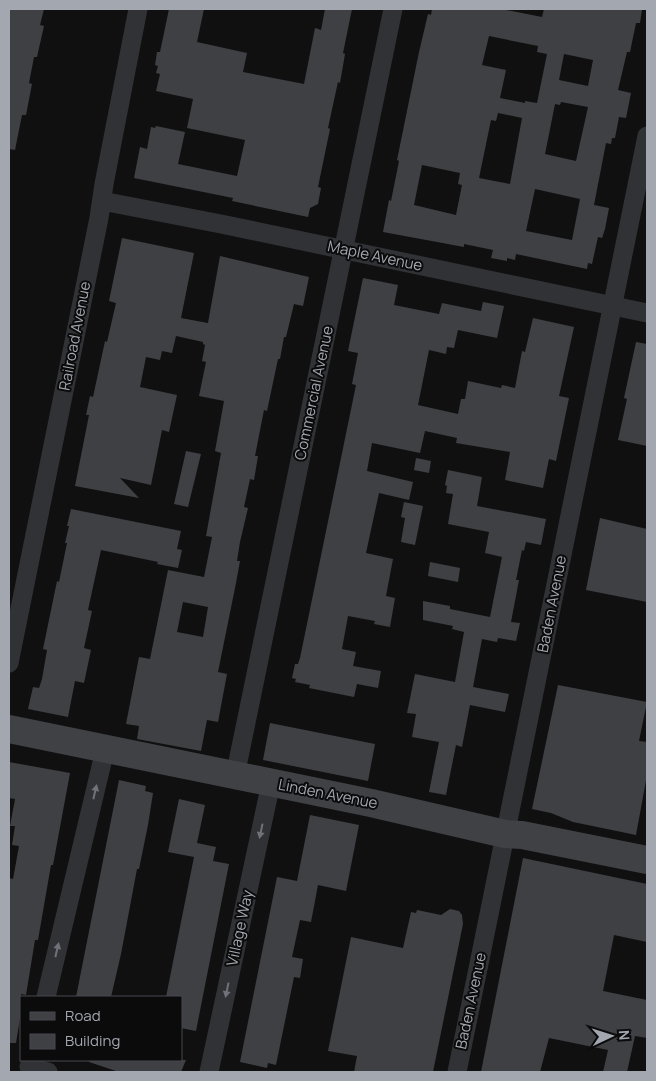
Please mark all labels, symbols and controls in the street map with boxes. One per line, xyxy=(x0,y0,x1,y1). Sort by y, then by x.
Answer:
street label: Maple Avenue xyxy=(326,235,425,276)
street label: Railroad Avenue xyxy=(54,279,95,392)
street label: Commercial Avenue xyxy=(289,324,338,462)
street label: Baden Avenue xyxy=(532,553,571,654)
street label: Linden Avenue xyxy=(277,774,380,813)
one-way arrow xyxy=(91,784,99,799)
one-way arrow xyxy=(257,823,265,838)
street label: Village Way xyxy=(221,888,258,968)
one-way arrow xyxy=(53,942,61,957)
street label: Baden Avenue xyxy=(450,950,491,1051)
one-way arrow xyxy=(223,982,231,997)
legend xyxy=(20,996,182,1061)
text: Road xyxy=(65,1005,101,1026)
north arrow xyxy=(586,1011,636,1061)
text: N xyxy=(615,1029,634,1041)
text: Building xyxy=(65,1030,120,1051)

